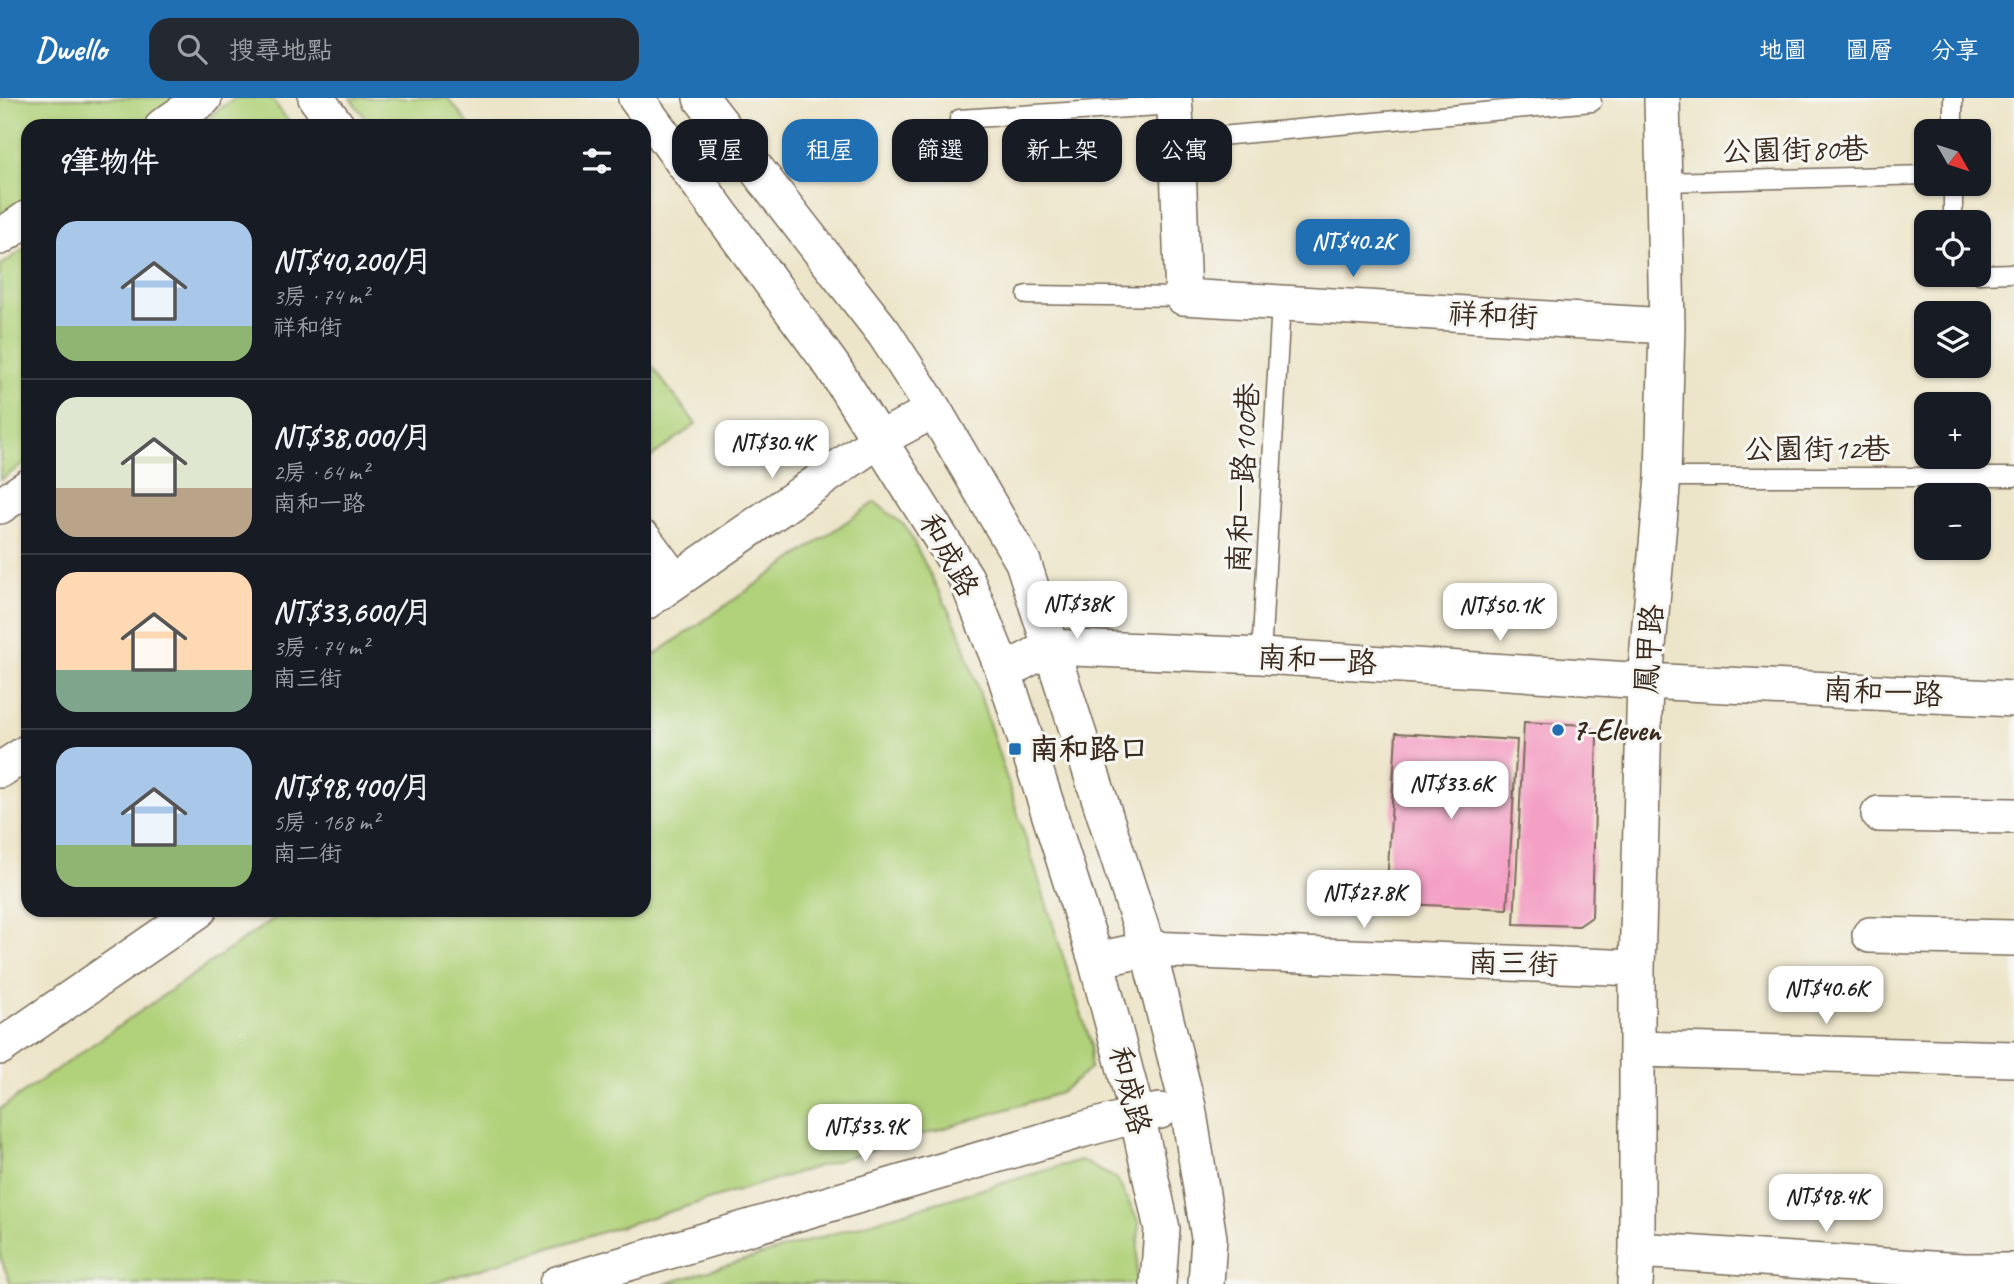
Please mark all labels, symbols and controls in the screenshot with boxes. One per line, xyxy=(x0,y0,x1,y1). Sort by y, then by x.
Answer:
search box xyxy=(149,18,639,81)
text: Dwello xyxy=(35,28,107,70)
icon: search xyxy=(173,30,211,68)
text: 搜尋地點 xyxy=(229,34,333,67)
text: 地圖 xyxy=(1759,35,1807,65)
text: 圖層 xyxy=(1845,35,1893,65)
text: 分享 xyxy=(1931,35,1979,65)
chip: 買屋 xyxy=(672,119,768,182)
chip: 租屋 xyxy=(782,119,878,182)
chip: 篩選 xyxy=(892,119,988,182)
chip: 新上架 xyxy=(1002,119,1122,182)
chip: 公寓 xyxy=(1136,119,1232,182)
north arrow xyxy=(1914,119,1992,196)
map controls xyxy=(1914,119,1991,560)
street label: 公園街80巷 xyxy=(1721,130,1869,170)
icon: filters xyxy=(578,142,616,180)
text: 9筆物件 xyxy=(56,143,159,181)
button: locate xyxy=(1914,210,1991,287)
pin: NT$40.2K xyxy=(1281,220,1425,279)
text: NT$40.2K xyxy=(1312,227,1394,256)
text: NT$40,200/月 xyxy=(273,242,432,280)
icon: home xyxy=(112,249,196,333)
text: 3房 · 74 m² xyxy=(273,282,368,311)
street label: 祥和街 xyxy=(1447,294,1539,336)
button: layers xyxy=(1914,301,1991,378)
text: 祥和街 xyxy=(273,313,342,342)
street label: 南和一路100巷 xyxy=(1219,382,1267,574)
button: + xyxy=(1914,392,1991,469)
text: NT$38,000/月 xyxy=(273,418,432,456)
pin: NT$30.4K xyxy=(700,420,844,480)
icon: home xyxy=(112,425,196,509)
text: NT$30.4K xyxy=(731,428,813,457)
street label: 公園街12巷 xyxy=(1744,430,1891,468)
text: 2房 · 64 m² xyxy=(273,458,368,487)
button: − xyxy=(1914,483,1991,560)
text: 南和一路 xyxy=(273,489,365,518)
street label: 和成路 xyxy=(911,506,987,604)
pin: NT$38K xyxy=(1020,582,1134,641)
pin: NT$50.1K xyxy=(1428,584,1572,643)
text: NT$38K xyxy=(1043,589,1111,618)
text: NT$50.1K xyxy=(1459,591,1541,620)
text: NT$33,600/月 xyxy=(273,593,433,631)
icon: home xyxy=(112,600,196,684)
street label: 鳳甲路 xyxy=(1627,603,1671,695)
text: 3房 · 74 m² xyxy=(273,633,368,662)
street label: 南和一路 xyxy=(1256,638,1378,682)
text: 南三街 xyxy=(273,664,342,693)
street label: 南和一路 xyxy=(1822,670,1944,714)
place label: 7-Eleven xyxy=(1572,711,1662,749)
marker: 7-Eleven xyxy=(1550,722,1566,738)
place label: 南和路口 xyxy=(1029,730,1149,768)
marker: 南和路口 xyxy=(1007,741,1023,757)
pin: NT$33.6K xyxy=(1379,762,1523,821)
text: NT$98,400/月 xyxy=(273,768,432,806)
text: NT$33.6K xyxy=(1410,769,1492,798)
icon: home xyxy=(112,775,196,859)
text: 5房 · 168 m² xyxy=(273,808,379,837)
text: 南二街 xyxy=(273,839,342,868)
pin: NT$27.8K xyxy=(1292,870,1436,930)
text: NT$27.8K xyxy=(1323,878,1405,907)
street label: 南三街 xyxy=(1467,942,1559,984)
pin: NT$40.6K xyxy=(1754,967,1898,1026)
text: NT$40.6K xyxy=(1785,974,1867,1003)
street label: 和成路 xyxy=(1101,1042,1159,1138)
pin: NT$33.9K xyxy=(793,1104,937,1164)
text: NT$33.9K xyxy=(824,1112,906,1141)
pin: NT$98.4K xyxy=(1754,1174,1898,1234)
text: NT$98.4K xyxy=(1785,1182,1867,1211)

